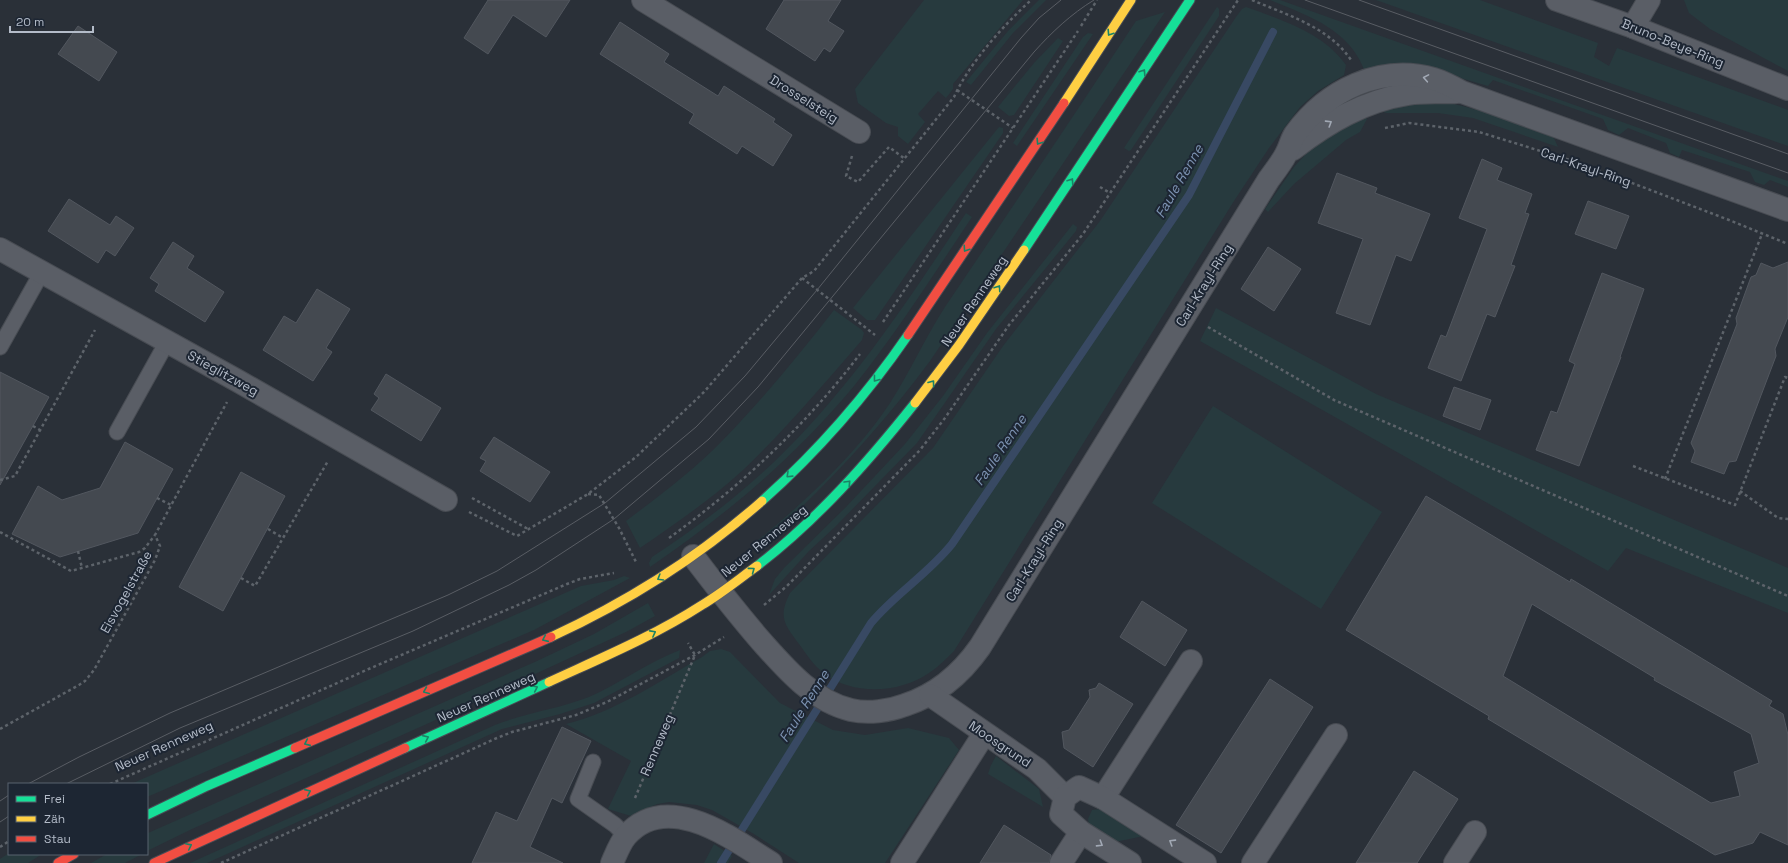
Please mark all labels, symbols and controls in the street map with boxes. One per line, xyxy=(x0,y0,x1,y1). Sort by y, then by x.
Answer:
scale bar xyxy=(10,8,93,34)
text: 20 m xyxy=(16,14,44,30)
street label: Bruno-Beye-Ring xyxy=(1619,15,1727,71)
one-way arrow xyxy=(1107,29,1114,36)
one-way arrow xyxy=(1138,69,1146,76)
street label: Drosselsteig xyxy=(767,71,841,127)
one-way arrow xyxy=(1423,74,1429,82)
one-way arrow xyxy=(1325,121,1332,128)
one-way arrow xyxy=(1036,137,1043,144)
water label: Faule Renne xyxy=(1151,140,1208,221)
street label: Carl-Krayl-Ring xyxy=(1539,144,1633,190)
one-way arrow xyxy=(1066,178,1073,185)
street label: Carl-Krayl-Ring xyxy=(1172,240,1236,330)
one-way arrow xyxy=(963,245,971,252)
street label: Neuer Renneweg xyxy=(937,252,1011,350)
one-way arrow xyxy=(993,285,1001,292)
street label: Stieglitzweg xyxy=(184,347,262,399)
one-way arrow xyxy=(874,374,881,381)
one-way arrow xyxy=(927,380,934,387)
water label: Faule Renne xyxy=(970,410,1031,489)
one-way arrow xyxy=(786,470,794,478)
one-way arrow xyxy=(843,480,850,487)
street label: Neuer Renneweg xyxy=(717,501,811,581)
street label: Carl-Krayl-Ring xyxy=(1002,515,1066,605)
street label: Eisvogelstraße xyxy=(96,548,156,636)
one-way arrow xyxy=(748,567,755,575)
one-way arrow xyxy=(657,573,664,580)
one-way arrow xyxy=(648,630,656,638)
one-way arrow xyxy=(542,634,550,642)
water label: Faule Renne xyxy=(775,666,834,745)
street label: Neuer Renneweg xyxy=(434,668,538,726)
one-way arrow xyxy=(531,685,538,693)
one-way arrow xyxy=(423,686,431,694)
street label: Renneweg xyxy=(636,711,678,779)
street label: Neuer Renneweg xyxy=(112,717,216,775)
street label: Moosgrund xyxy=(966,717,1034,771)
one-way arrow xyxy=(422,735,429,743)
one-way arrow xyxy=(304,738,312,746)
legend xyxy=(8,783,148,855)
one-way arrow xyxy=(303,789,311,797)
text: Frei xyxy=(44,791,65,807)
text: Zäh xyxy=(44,811,65,827)
text: Stau xyxy=(44,831,71,847)
one-way arrow xyxy=(1169,839,1176,847)
one-way arrow xyxy=(1096,840,1103,847)
one-way arrow xyxy=(185,843,193,851)

